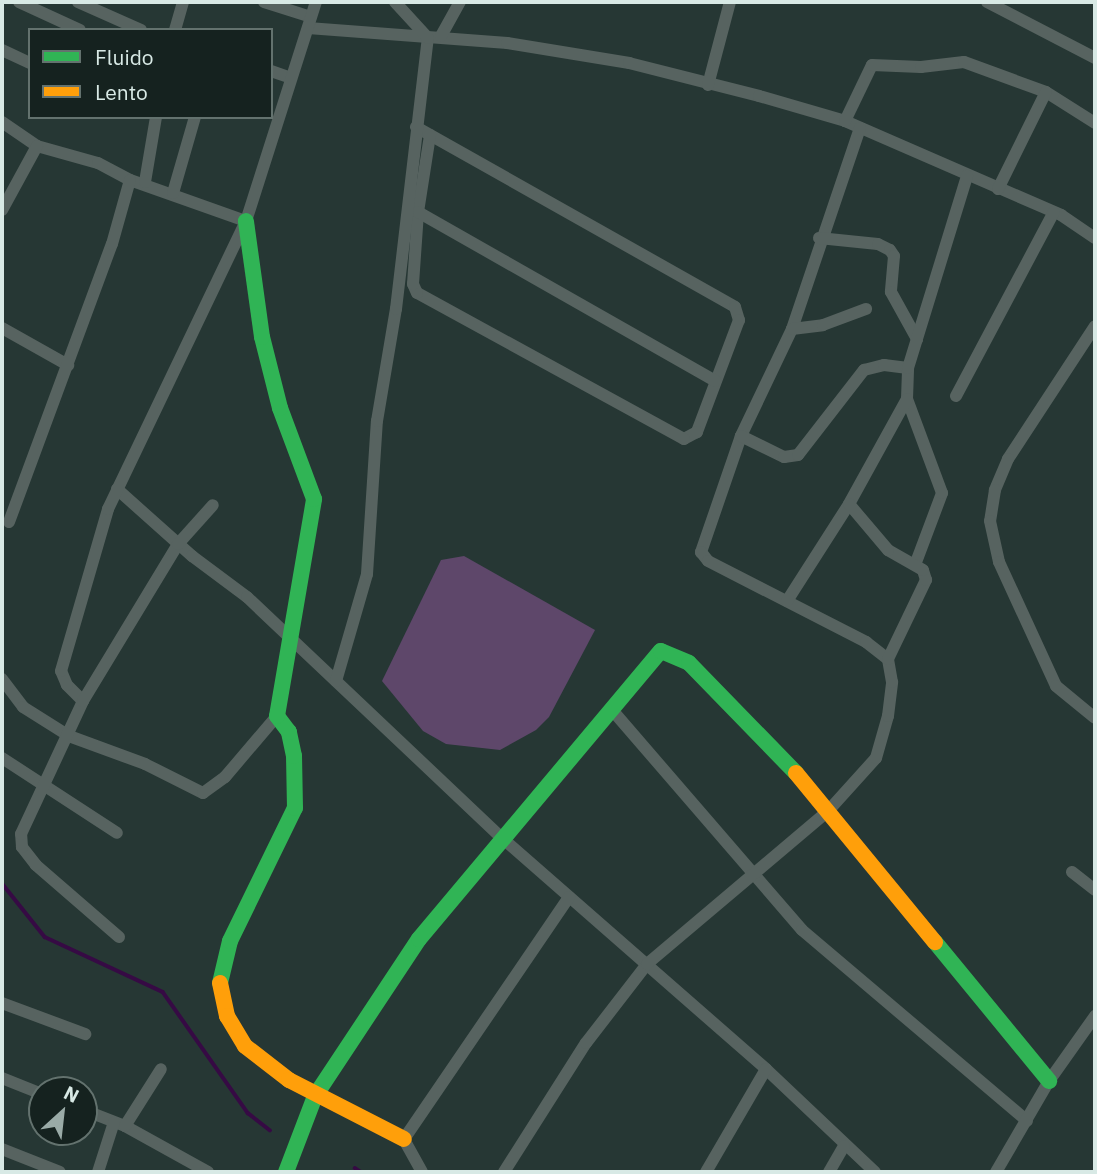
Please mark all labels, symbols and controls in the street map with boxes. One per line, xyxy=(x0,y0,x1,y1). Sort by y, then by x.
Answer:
legend xyxy=(28,28,273,119)
text: Fluido xyxy=(95,43,154,71)
text: Lento xyxy=(95,78,148,106)
north arrow xyxy=(28,1076,98,1146)
text: N xyxy=(60,1080,83,1108)

